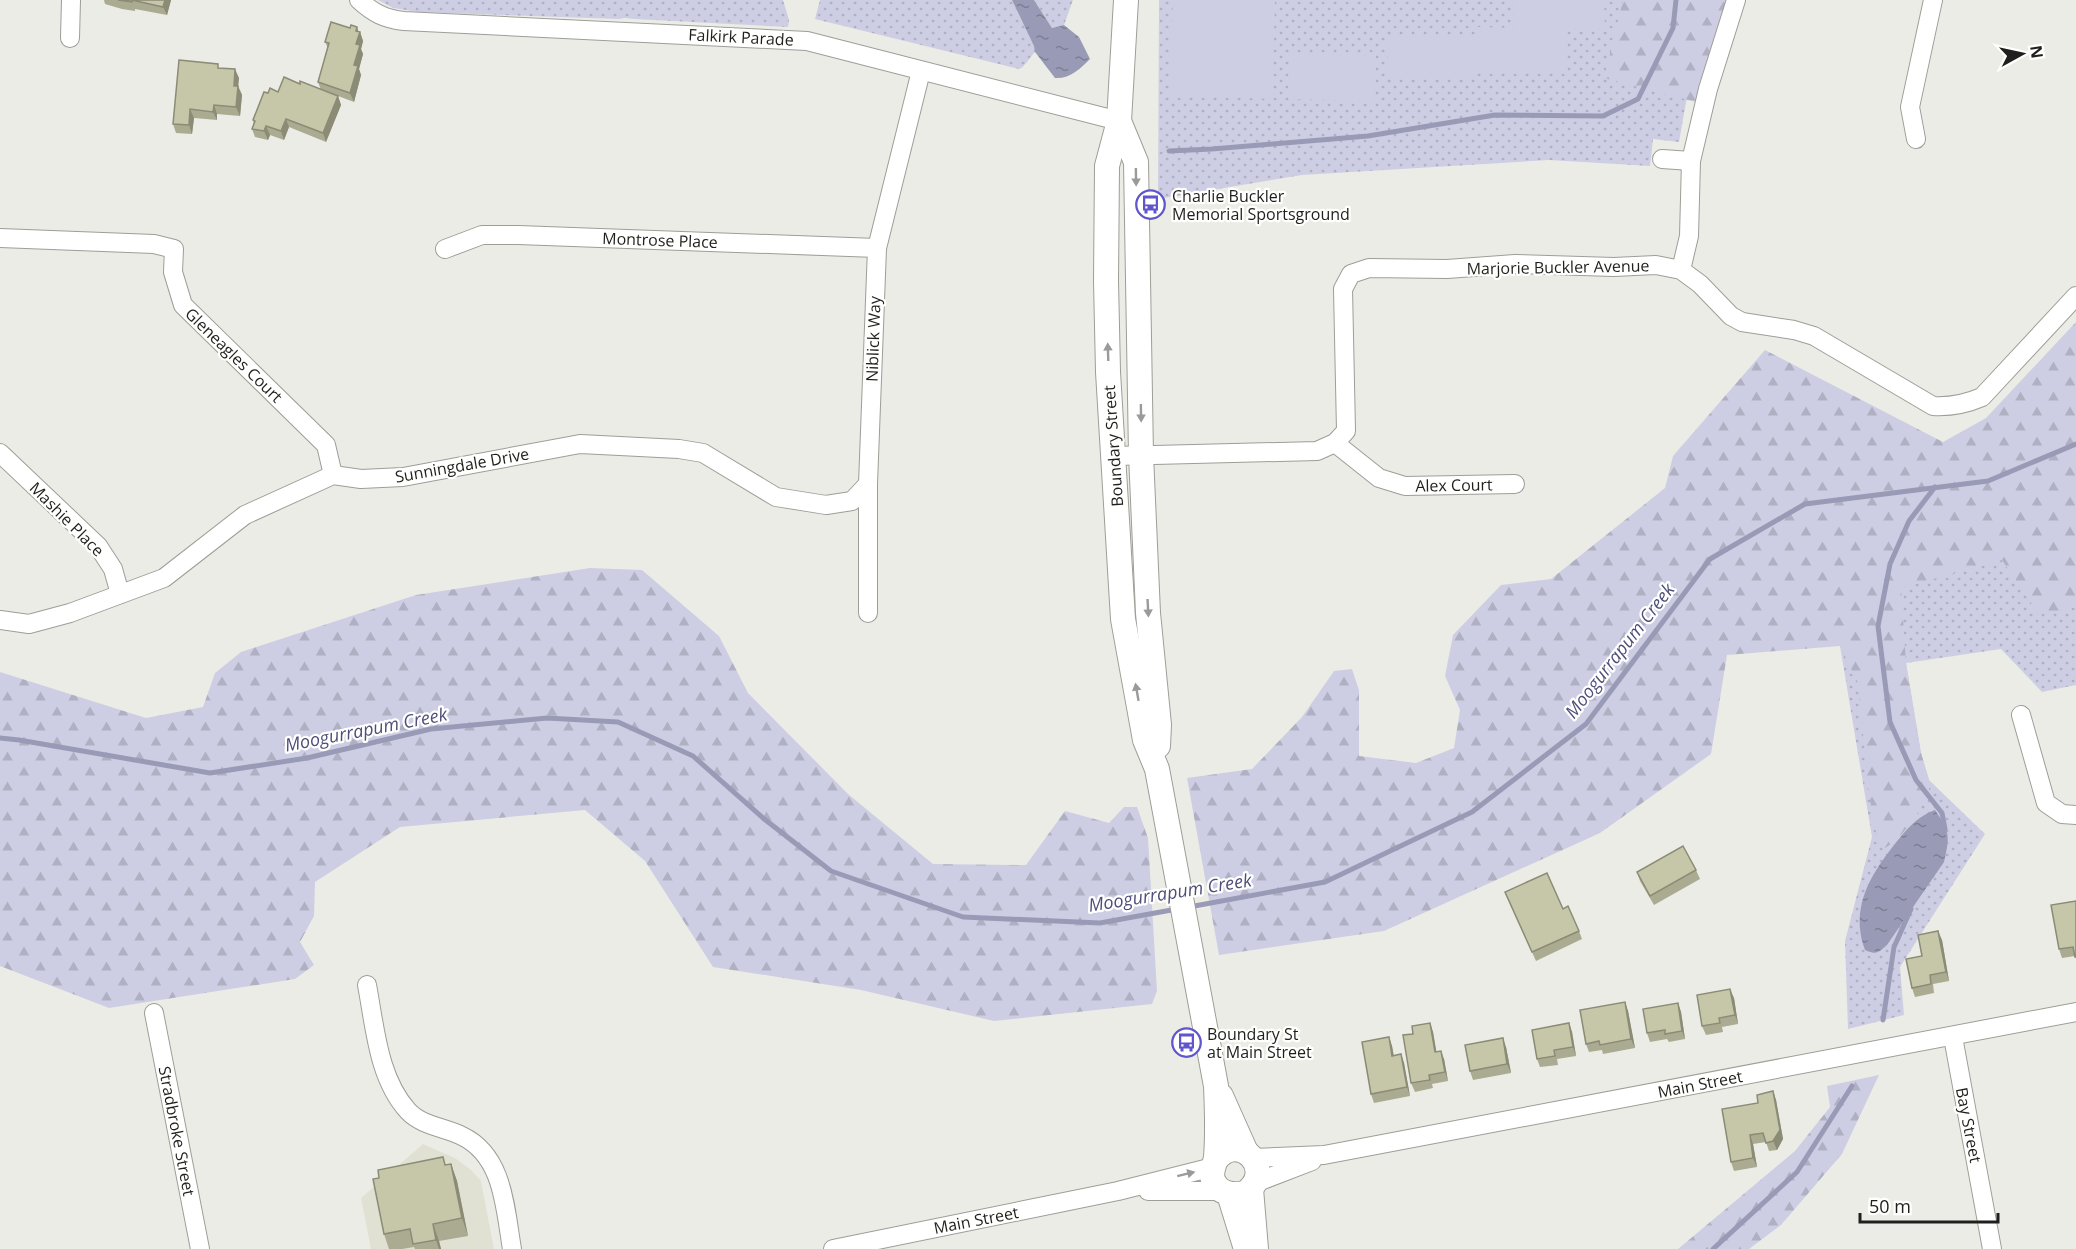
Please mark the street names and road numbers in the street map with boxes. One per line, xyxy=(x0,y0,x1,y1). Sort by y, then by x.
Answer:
street label: Falkirk Parade xyxy=(688,23,794,51)
street label: Montrose Place xyxy=(602,227,718,253)
street label: Marjorie Buckler Avenue xyxy=(1466,254,1650,280)
street label: Niblick Way xyxy=(861,295,886,382)
street label: Gleneagles Court xyxy=(180,303,288,407)
street label: Boundary Street xyxy=(1098,384,1128,507)
street label: Sunningdale Drive xyxy=(393,442,531,488)
street label: Alex Court xyxy=(1415,473,1493,497)
street label: Mashie Place xyxy=(25,477,109,561)
street label: Stradbroke Street xyxy=(154,1064,200,1198)
street label: Main Street xyxy=(1656,1065,1745,1103)
street label: Bay Street xyxy=(1951,1086,1987,1165)
street label: Main Street xyxy=(932,1201,1021,1239)

